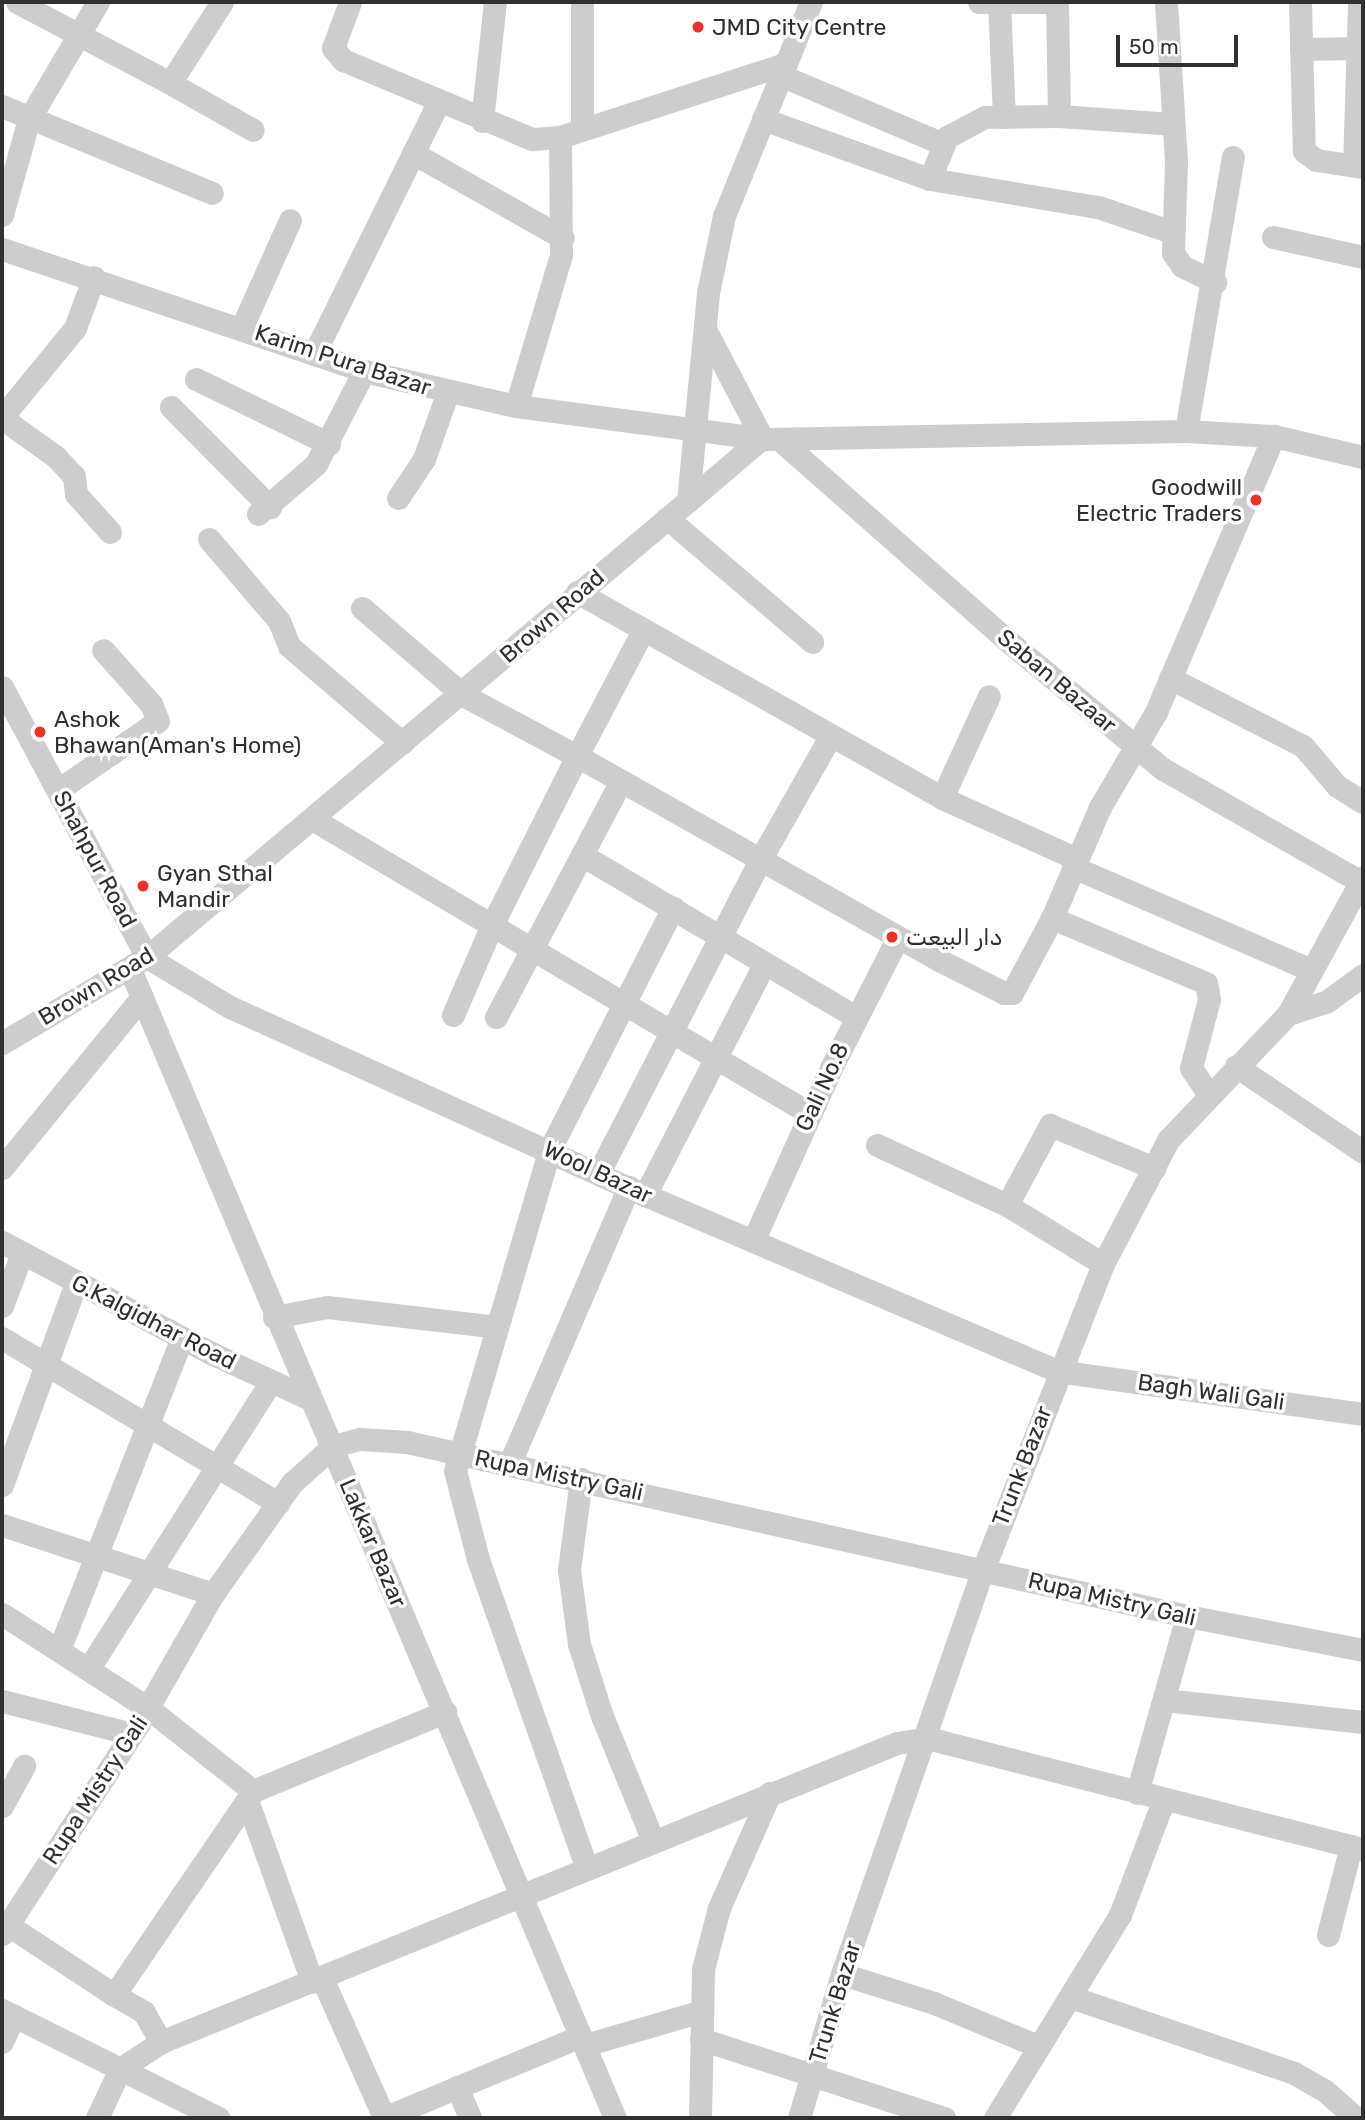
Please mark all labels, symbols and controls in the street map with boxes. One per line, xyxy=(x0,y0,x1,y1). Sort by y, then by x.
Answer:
place label: JMD City Centre xyxy=(712,13,887,41)
marker: JMD City Centre xyxy=(690,19,706,35)
scale bar xyxy=(1120,21,1242,65)
text: 50 m xyxy=(1129,34,1179,59)
street label: Karim Pura Bazar xyxy=(252,319,434,401)
place label: Goodwill Electric Traders xyxy=(1076,473,1242,527)
marker: Goodwill Electric Traders xyxy=(1248,492,1264,508)
street label: Brown Road xyxy=(494,563,610,669)
street label: Saban Bazaar xyxy=(992,623,1122,739)
place label: Ashok Bhawan(Aman's Home) xyxy=(54,705,301,759)
marker: Ashok Bhawan(Aman's Home) xyxy=(32,724,48,740)
street label: Shahpur Road xyxy=(47,786,143,932)
place label: Gyan Sthal Mandir xyxy=(157,859,273,913)
marker: Gyan Sthal Mandir xyxy=(135,878,151,894)
place label: دار البیعت xyxy=(906,923,1002,951)
marker: دار البیعت xyxy=(884,929,900,945)
street label: Brown Road xyxy=(33,941,159,1031)
street label: Gali No.8 xyxy=(790,1038,854,1136)
street label: Wool Bazar xyxy=(539,1135,657,1209)
street label: G.Kalgidhar Road xyxy=(67,1269,241,1375)
street label: Bagh Wali Gali xyxy=(1136,1368,1286,1416)
street label: Trunk Bazar xyxy=(986,1402,1058,1530)
street label: Rupa Mistry Gali xyxy=(472,1444,646,1506)
street label: Lakkar Bazar xyxy=(333,1474,413,1612)
street label: Rupa Mistry Gali xyxy=(1025,1566,1199,1632)
street label: Rupa Mistry Gali xyxy=(37,1710,153,1870)
street label: Trunk Bazar xyxy=(803,1937,867,2067)

